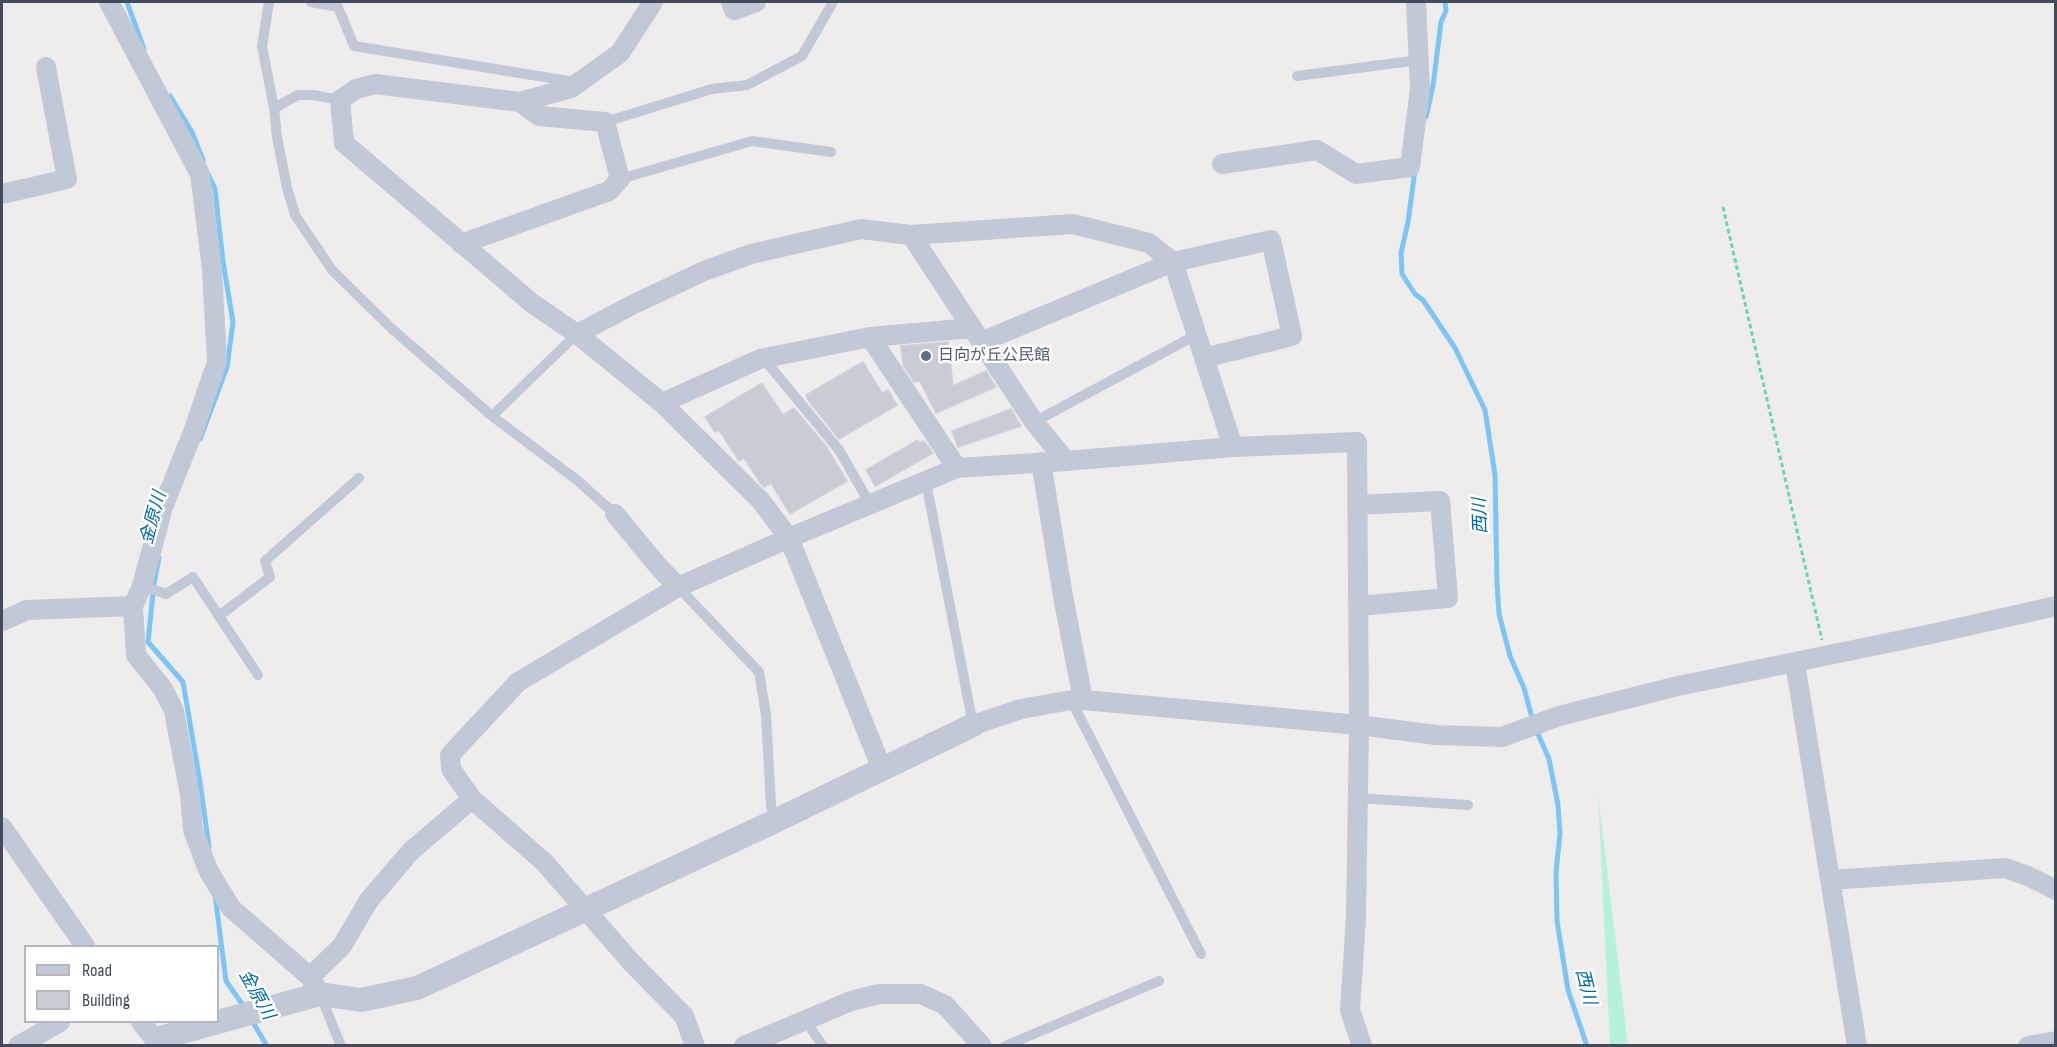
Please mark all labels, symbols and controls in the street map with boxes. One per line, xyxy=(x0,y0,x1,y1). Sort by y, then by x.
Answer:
place label: 日向が丘公民館 xyxy=(938,346,1050,366)
marker: 日向が丘公民館 xyxy=(919,349,933,363)
water label: 金原川 xyxy=(137,489,171,547)
water label: 西川 xyxy=(1470,498,1492,534)
legend xyxy=(24,945,219,1023)
text: Road xyxy=(82,960,112,981)
water label: 金原川 xyxy=(233,966,279,1024)
water label: 西川 xyxy=(1570,967,1600,1007)
text: Building xyxy=(82,990,130,1011)

